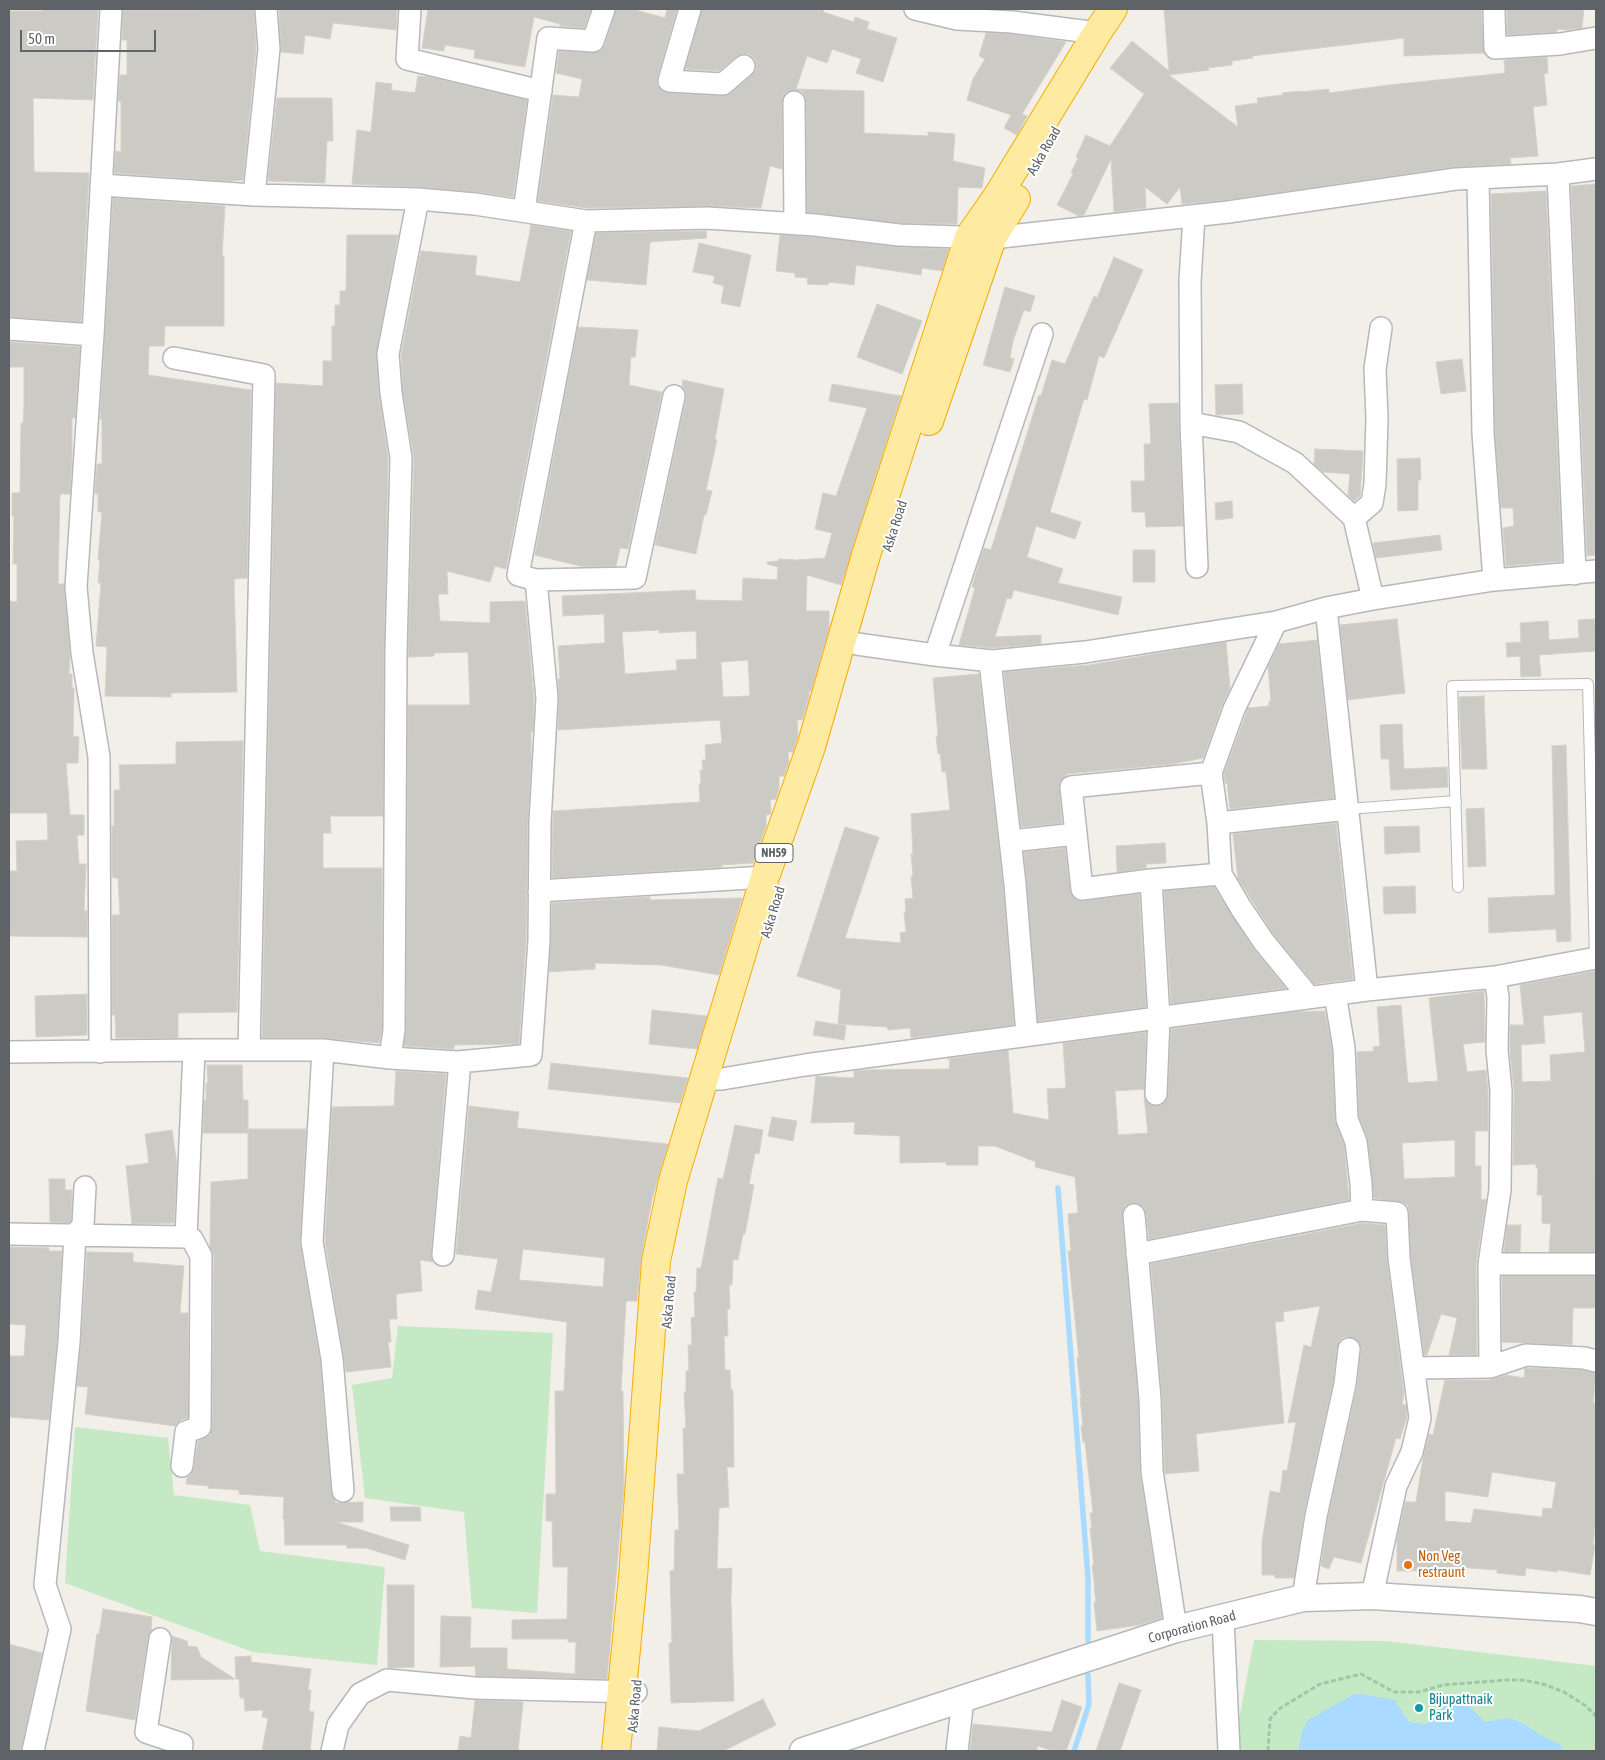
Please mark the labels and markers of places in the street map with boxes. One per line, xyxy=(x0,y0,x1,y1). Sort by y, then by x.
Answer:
place label: Non Veg restraunt xyxy=(1418,1549,1465,1581)
marker: Non Veg restraunt xyxy=(1402,1559,1414,1571)
place label: Bijupattnaik Park xyxy=(1429,1692,1493,1724)
marker: Bijupattnaik Park xyxy=(1413,1702,1425,1714)

